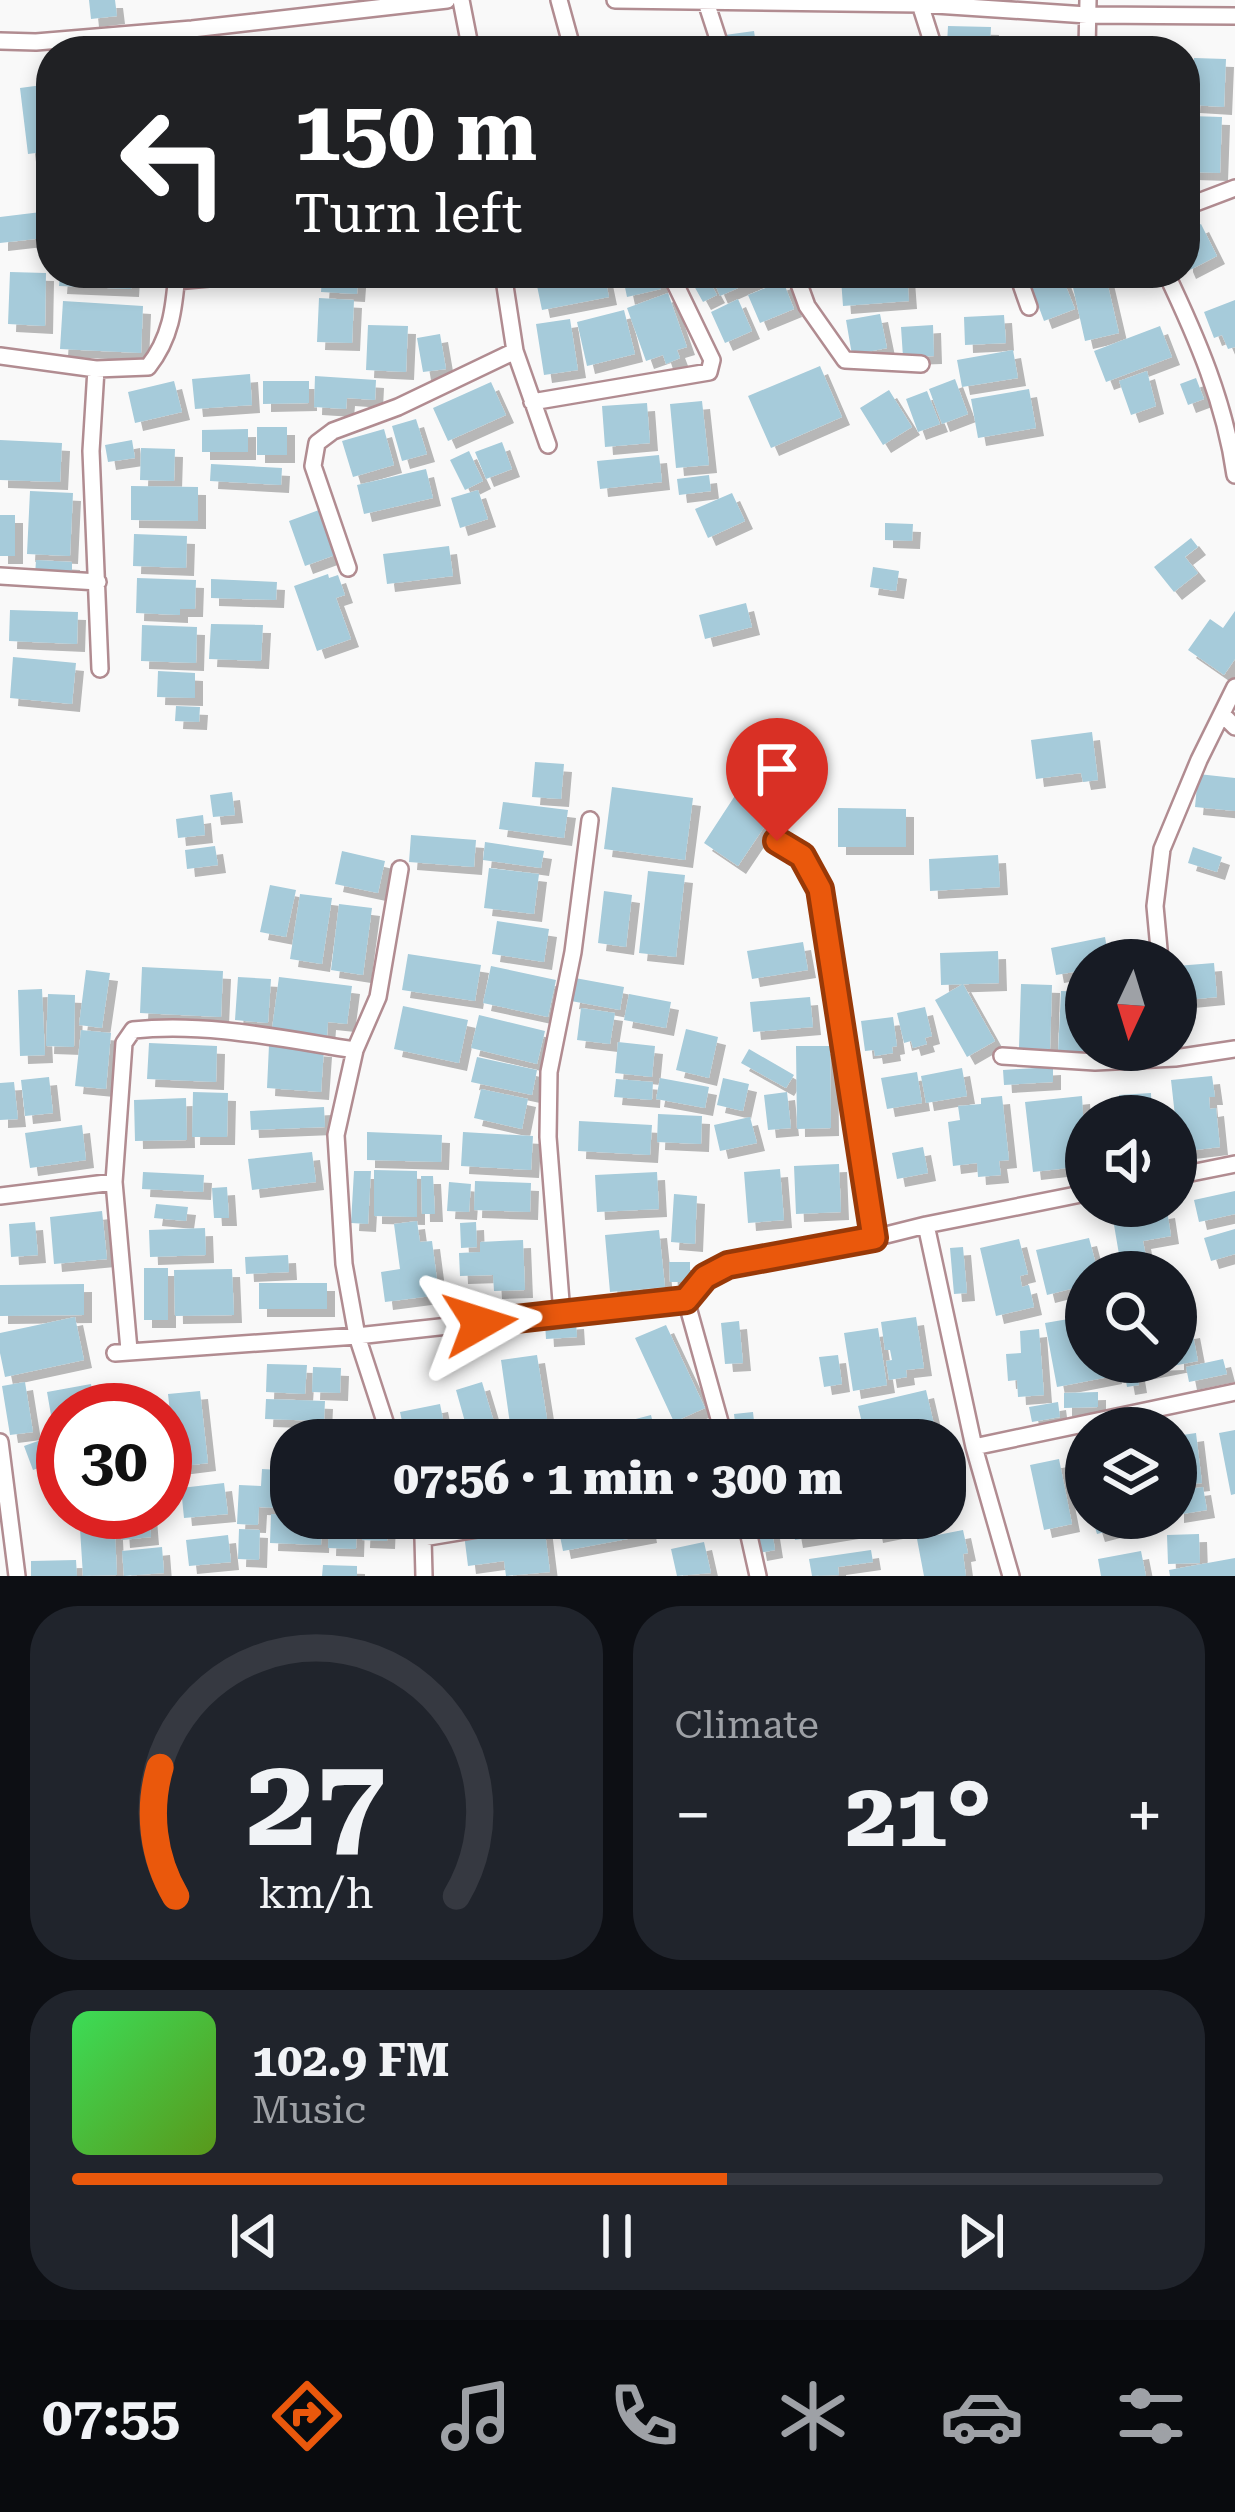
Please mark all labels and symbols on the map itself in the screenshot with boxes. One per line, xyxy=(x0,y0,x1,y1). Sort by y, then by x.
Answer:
pin xyxy=(726,718,828,841)
north arrow xyxy=(1065,939,1197,1071)
position arrow xyxy=(417,1260,543,1386)
speed limit sign: 30 xyxy=(36,1383,192,1539)

